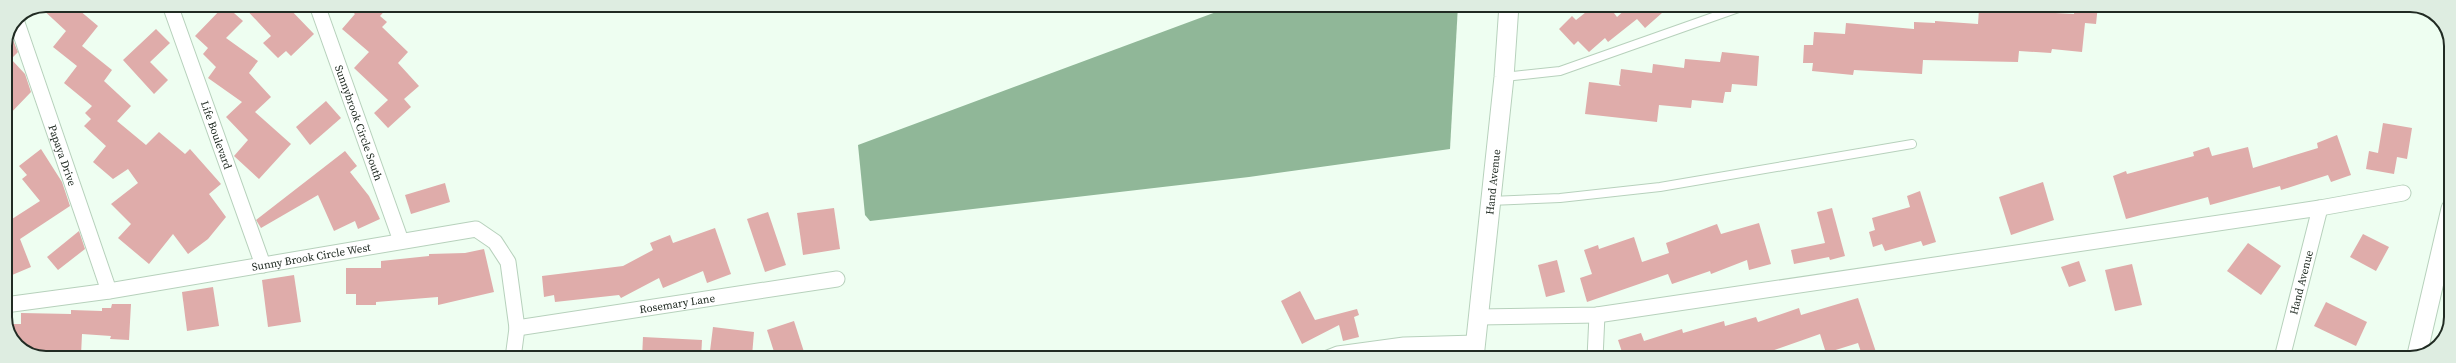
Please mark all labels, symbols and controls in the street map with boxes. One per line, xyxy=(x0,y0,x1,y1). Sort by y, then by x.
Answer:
street label: Sunnybrook Circle South xyxy=(331,63,386,183)
street label: Life Boulevard xyxy=(197,99,236,172)
street label: Papaya Drive xyxy=(45,123,80,188)
street label: Hand Avenue xyxy=(1482,148,1504,215)
street label: Sunny Brook Circle West xyxy=(251,239,372,274)
street label: Hand Avenue xyxy=(2286,248,2317,316)
street label: Rosemary Lane xyxy=(638,290,716,317)

